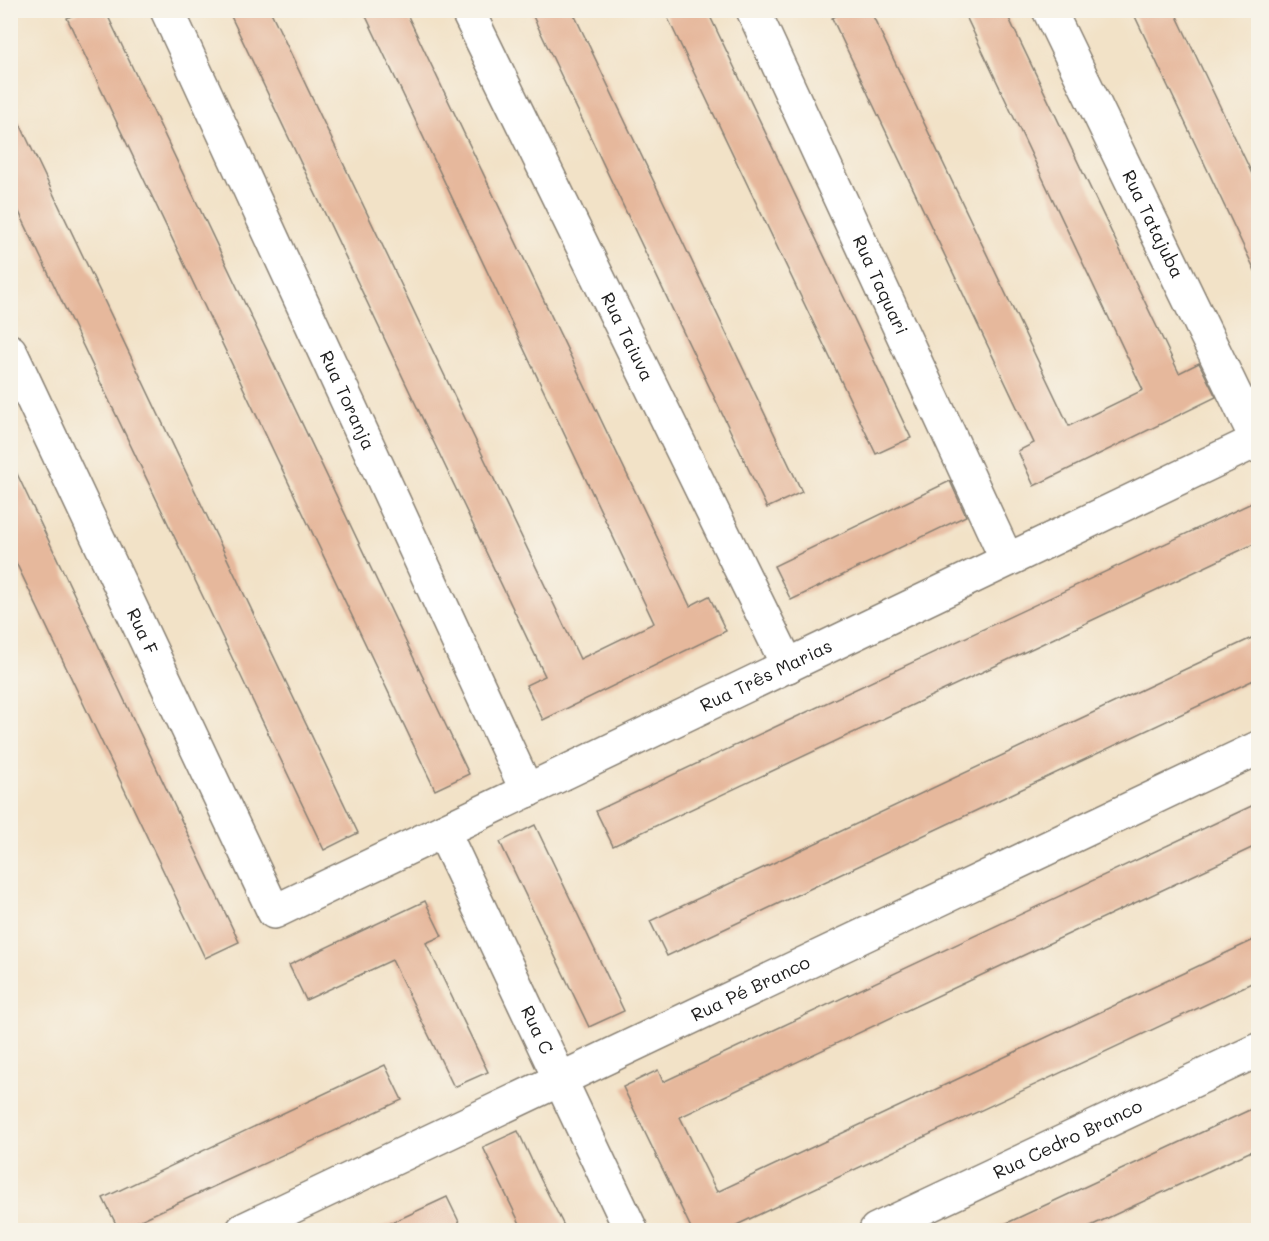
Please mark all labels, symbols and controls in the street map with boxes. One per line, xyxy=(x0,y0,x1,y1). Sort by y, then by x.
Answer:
street label: Rua Tatajuba xyxy=(1117,166,1190,282)
street label: Rua Taquari xyxy=(848,231,914,338)
street label: Rua Taiuva xyxy=(596,288,660,385)
street label: Rua Toranja xyxy=(315,347,381,454)
street label: Rua F xyxy=(122,604,164,658)
street label: Rua Três Marias xyxy=(696,633,836,717)
street label: Rua Pé Branco xyxy=(687,949,814,1027)
street label: Rua C xyxy=(516,1001,560,1058)
street label: Rua Cedro Branco xyxy=(989,1093,1146,1184)

